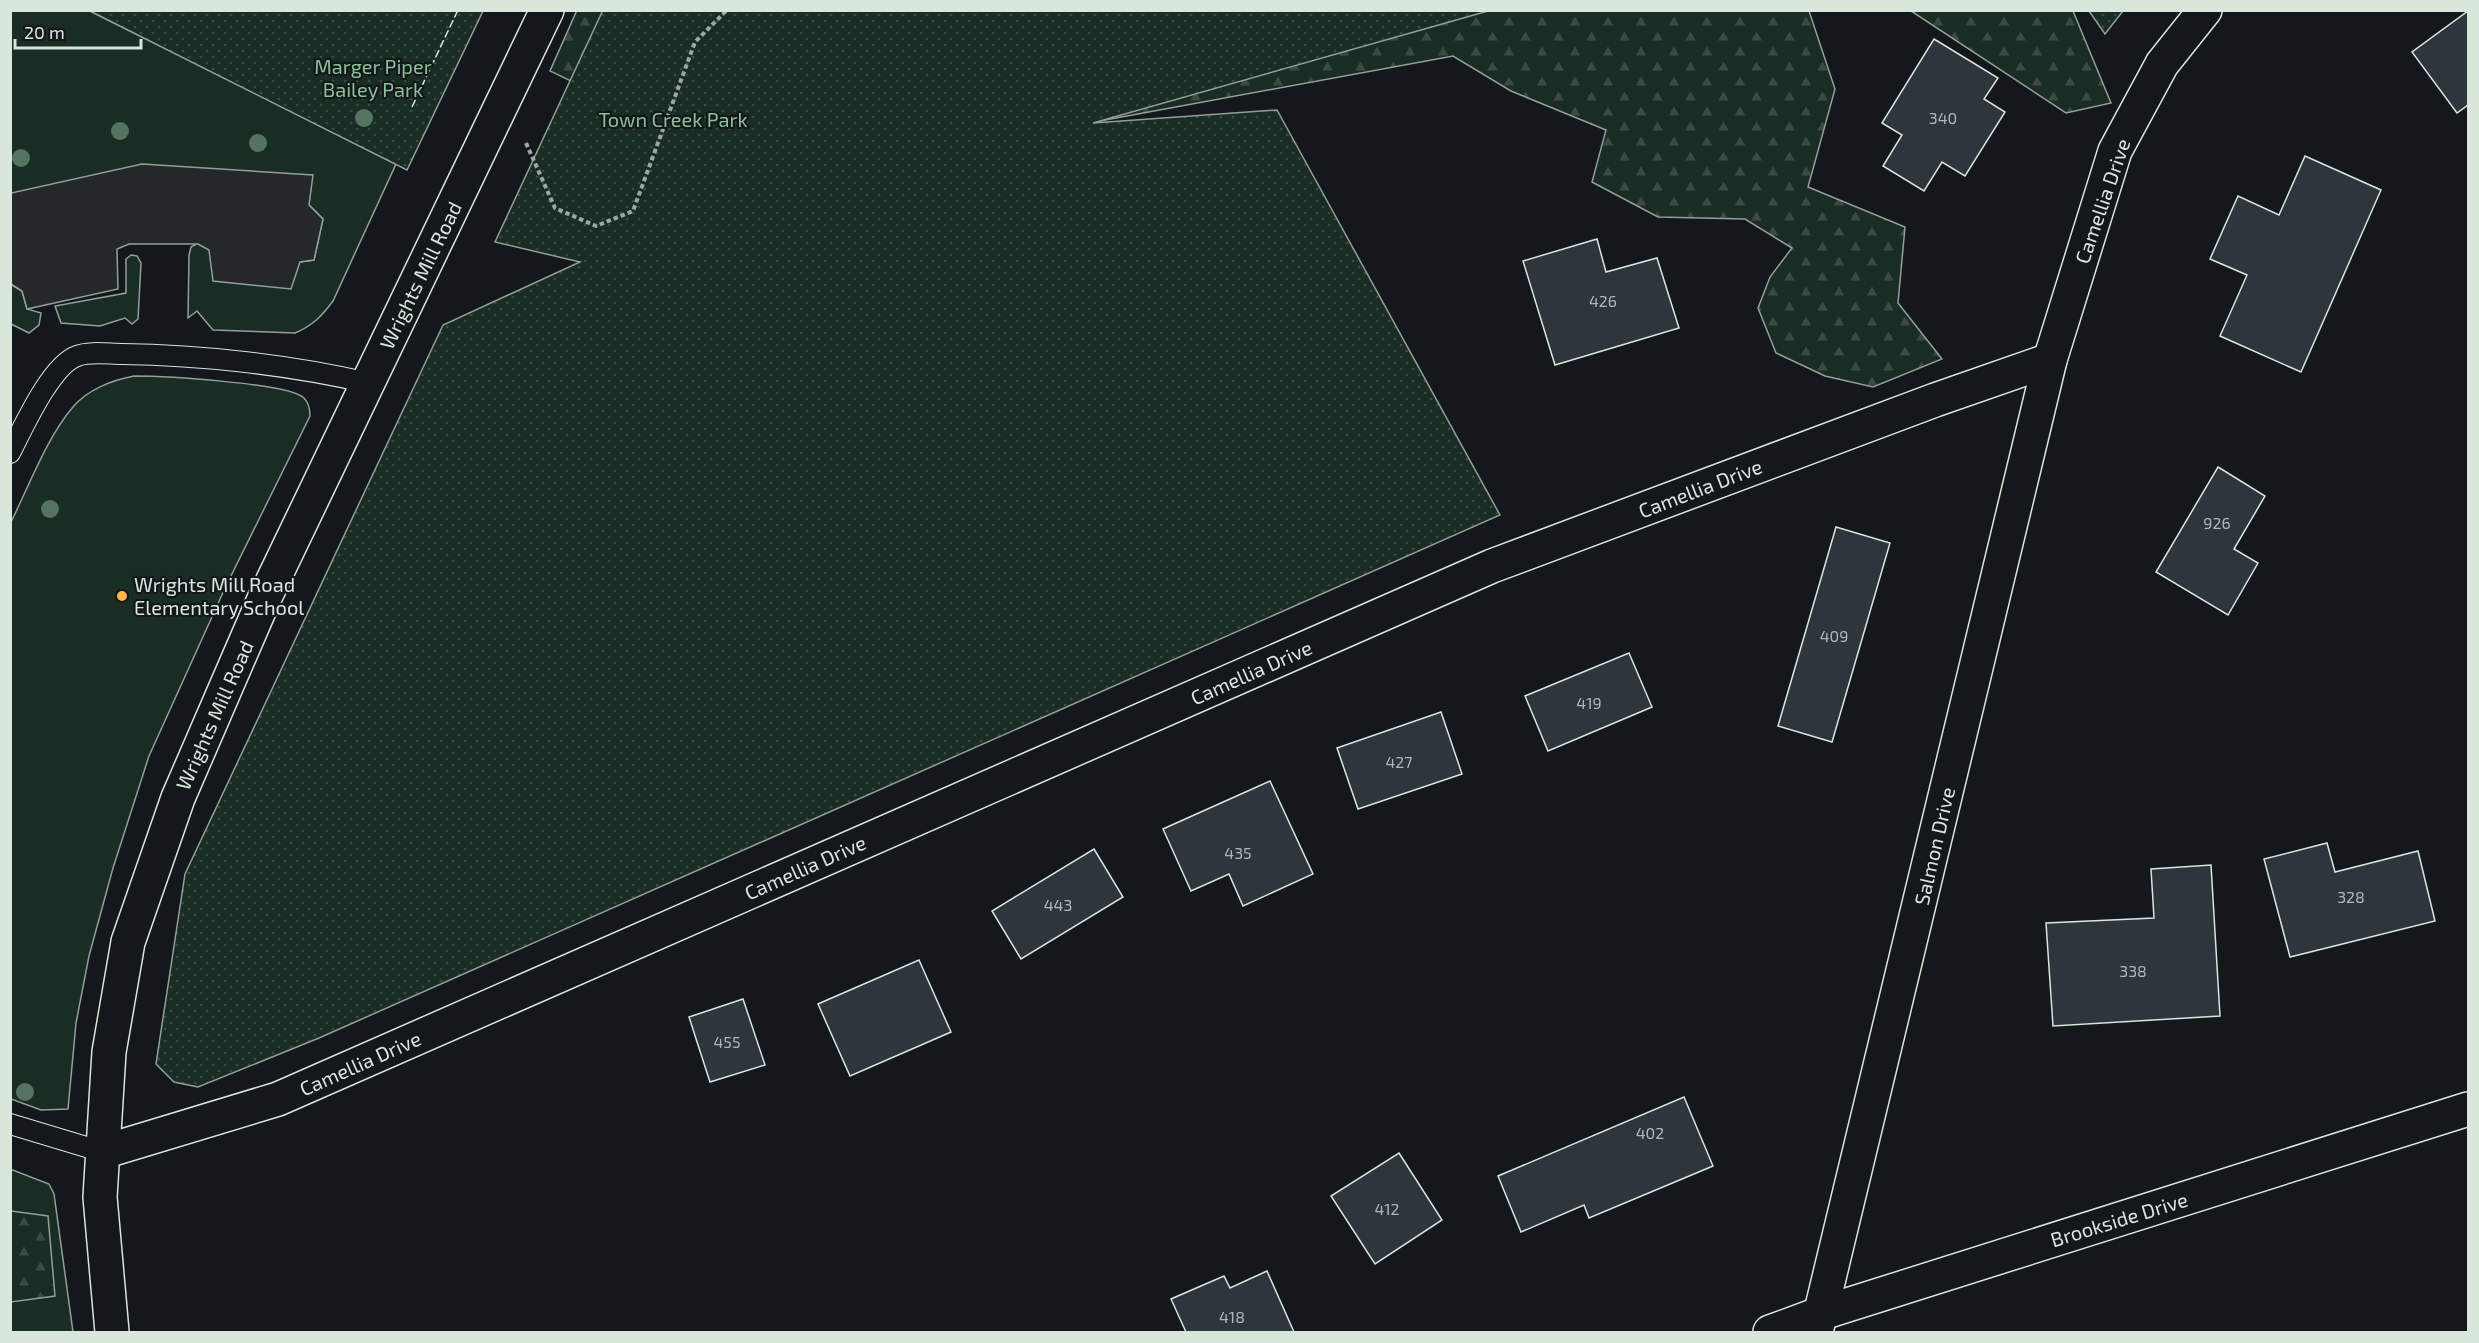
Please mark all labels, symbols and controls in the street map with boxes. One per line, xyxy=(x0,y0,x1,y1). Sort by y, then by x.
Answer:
scale bar xyxy=(15,12,141,50)
text: 20 m xyxy=(24,21,65,43)
park label: Marger Piper Bailey Park xyxy=(314,54,432,101)
park label: Town Creek Park xyxy=(598,107,748,131)
house number: 340 xyxy=(1929,108,1957,127)
street label: Camellia Drive xyxy=(2069,135,2135,267)
street label: Wrights Mill Road xyxy=(374,197,466,353)
house number: 426 xyxy=(1589,291,1617,310)
street label: Camellia Drive xyxy=(1635,453,1765,523)
house number: 926 xyxy=(2203,513,2231,532)
place label: Wrights Mill Road Elementary School xyxy=(134,572,304,619)
marker: Wrights Mill Road Elementary School xyxy=(115,589,129,603)
house number: 409 xyxy=(1820,626,1848,645)
street label: Camellia Drive xyxy=(1187,635,1315,709)
street label: Wrights Mill Road xyxy=(170,637,258,793)
house number: 419 xyxy=(1576,693,1602,712)
house number: 427 xyxy=(1385,752,1413,771)
street label: Salmon Drive xyxy=(1909,785,1959,907)
street label: Camellia Drive xyxy=(741,830,869,904)
house number: 435 xyxy=(1224,843,1252,862)
house number: 328 xyxy=(2337,887,2365,906)
house number: 443 xyxy=(1044,895,1072,914)
house number: 338 xyxy=(2119,961,2147,980)
street label: Camellia Drive xyxy=(296,1026,424,1100)
house number: 455 xyxy=(714,1032,741,1051)
house number: 402 xyxy=(1636,1123,1664,1142)
street label: Brookside Drive xyxy=(2047,1187,2191,1251)
house number: 412 xyxy=(1374,1199,1400,1218)
house number: 418 xyxy=(1219,1307,1245,1326)

